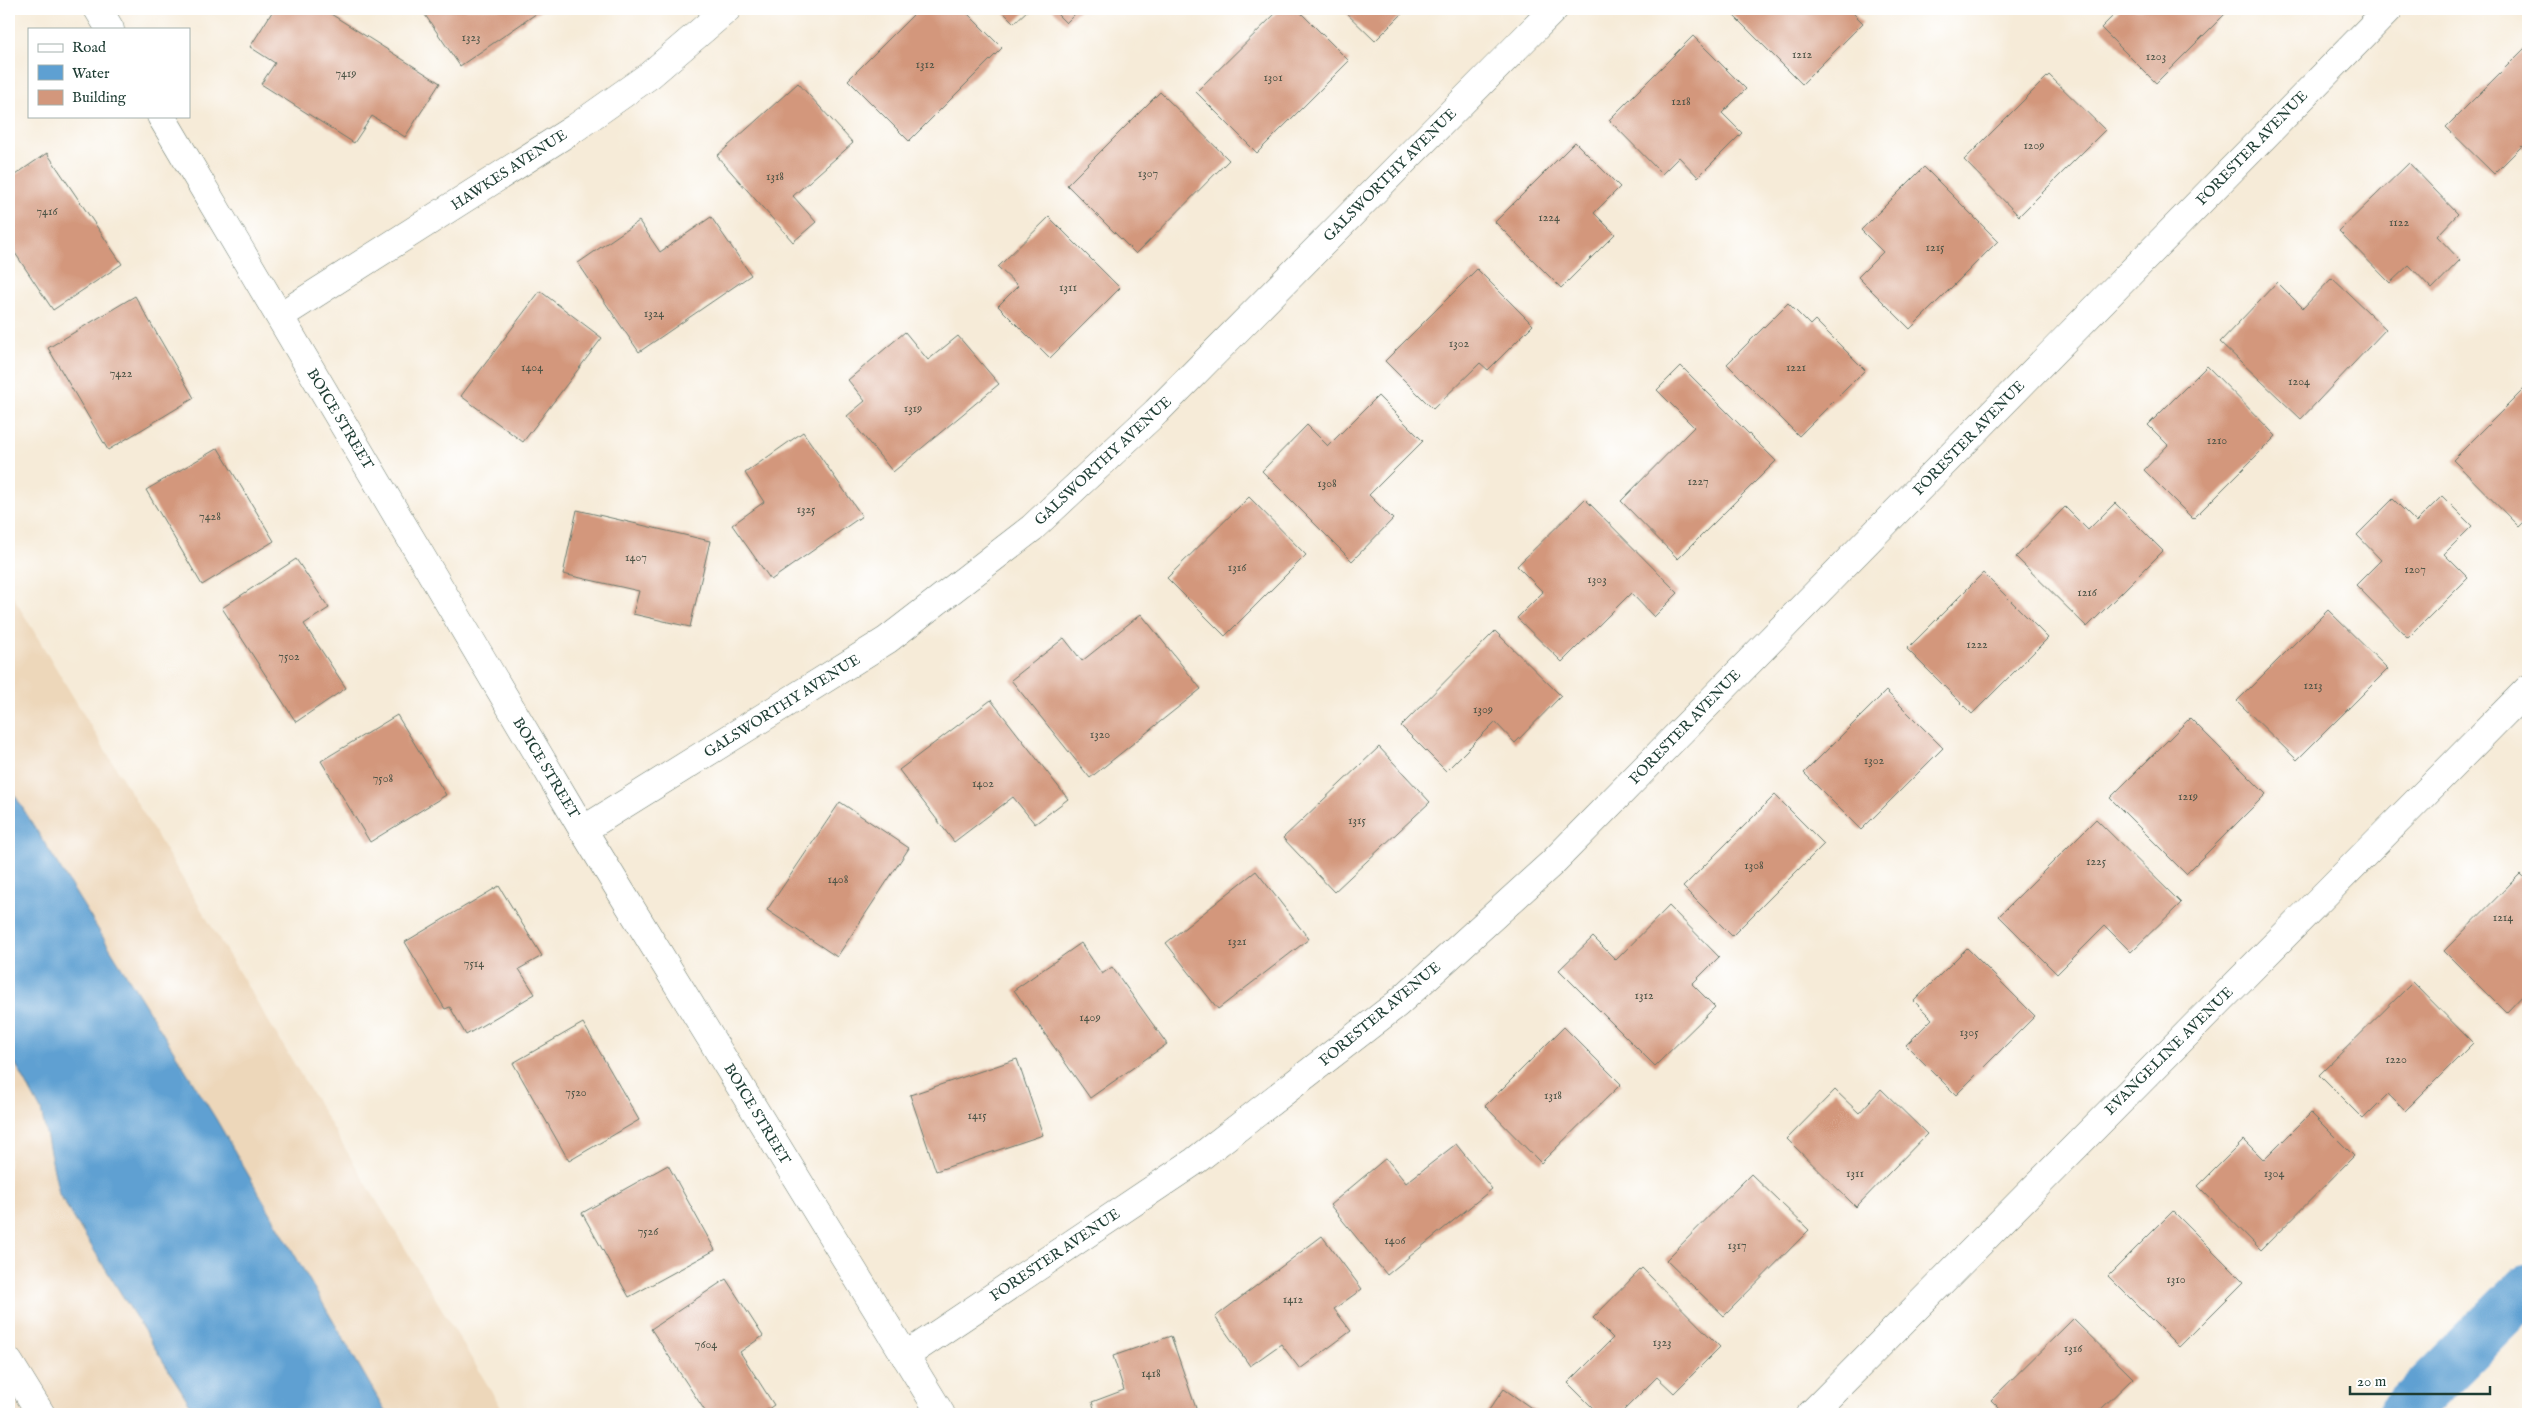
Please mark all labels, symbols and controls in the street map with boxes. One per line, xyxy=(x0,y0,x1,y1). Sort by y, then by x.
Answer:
legend xyxy=(28,28,190,118)
house number: 1323 xyxy=(461,30,481,45)
text: Road xyxy=(72,38,107,57)
house number: 1212 xyxy=(1792,47,1812,62)
house number: 1203 xyxy=(2146,49,2166,64)
house number: 1312 xyxy=(915,57,935,72)
text: Water xyxy=(72,64,110,83)
house number: 7419 xyxy=(335,66,357,81)
house number: 1301 xyxy=(1263,70,1283,85)
street label: FORESTER AVENUE xyxy=(2192,86,2312,210)
text: Building xyxy=(72,88,127,107)
house number: 1218 xyxy=(1671,94,1691,109)
street label: GALSWORTHY AVENUE xyxy=(1319,104,1461,246)
street label: HAWKES AVENUE xyxy=(447,125,571,215)
house number: 1209 xyxy=(2023,138,2045,153)
house number: 1307 xyxy=(1138,166,1158,181)
house number: 1318 xyxy=(766,169,784,184)
house number: 7416 xyxy=(37,204,58,219)
house number: 1224 xyxy=(1538,210,1560,225)
house number: 1122 xyxy=(2389,215,2409,230)
house number: 1215 xyxy=(1926,240,1945,255)
house number: 1311 xyxy=(1059,280,1077,295)
house number: 1324 xyxy=(644,306,664,321)
house number: 1302 xyxy=(1449,336,1470,351)
house number: 1404 xyxy=(521,360,543,375)
house number: 1221 xyxy=(1786,360,1806,375)
street label: BOICE STREET xyxy=(302,365,378,473)
house number: 7422 xyxy=(110,366,133,381)
house number: 1204 xyxy=(2288,374,2310,389)
street label: FORESTER AVENUE xyxy=(1909,376,2029,500)
street label: GALSWORTHY AVENUE xyxy=(1030,392,1176,530)
house number: 1319 xyxy=(904,401,922,416)
house number: 1210 xyxy=(2207,433,2227,448)
house number: 1227 xyxy=(1687,474,1709,489)
house number: 1308 xyxy=(1317,476,1337,491)
house number: 1325 xyxy=(797,502,816,517)
house number: 7428 xyxy=(199,509,221,524)
house number: 1407 xyxy=(625,550,647,565)
house number: 1316 xyxy=(1228,560,1247,575)
house number: 1207 xyxy=(2404,562,2426,577)
house number: 1303 xyxy=(1587,572,1607,587)
house number: 1216 xyxy=(2077,585,2098,600)
house number: 1222 xyxy=(1966,637,1988,652)
house number: 7502 xyxy=(278,649,300,664)
street label: GALSWORTHY AVENUE xyxy=(700,650,864,762)
street label: FORESTER AVENUE xyxy=(1625,665,1745,789)
house number: 1213 xyxy=(2303,678,2323,693)
house number: 1309 xyxy=(1473,702,1493,717)
street label: BOICE STREET xyxy=(508,714,584,822)
house number: 1320 xyxy=(1090,727,1110,742)
house number: 1302 xyxy=(1864,753,1885,768)
house number: 7508 xyxy=(373,771,394,786)
house number: 1402 xyxy=(972,776,994,791)
house number: 1219 xyxy=(2178,789,2198,804)
house number: 1315 xyxy=(1348,813,1367,828)
house number: 1225 xyxy=(2086,854,2107,869)
house number: 1308 xyxy=(1744,858,1764,873)
house number: 1408 xyxy=(828,872,849,887)
house number: 1214 xyxy=(2493,910,2513,925)
house number: 1321 xyxy=(1227,934,1247,949)
house number: 7514 xyxy=(464,956,484,971)
street label: FORESTER AVENUE xyxy=(1315,958,1445,1070)
street label: EVANGELINE AVENUE xyxy=(2101,983,2237,1119)
house number: 1312 xyxy=(1634,988,1654,1003)
house number: 1409 xyxy=(1079,1010,1101,1025)
house number: 1305 xyxy=(1959,1025,1979,1040)
house number: 1220 xyxy=(2385,1052,2407,1067)
street label: BOICE STREET xyxy=(719,1060,795,1168)
house number: 7520 xyxy=(565,1085,587,1100)
house number: 1318 xyxy=(1544,1088,1562,1103)
house number: 1415 xyxy=(967,1108,987,1123)
house number: 1311 xyxy=(1846,1166,1864,1181)
house number: 1304 xyxy=(2264,1166,2284,1181)
street label: FORESTER AVENUE xyxy=(986,1204,1124,1306)
house number: 7526 xyxy=(638,1224,659,1239)
house number: 1406 xyxy=(1384,1233,1407,1248)
house number: 1317 xyxy=(1727,1238,1747,1253)
house number: 1310 xyxy=(2166,1272,2186,1287)
house number: 1412 xyxy=(1283,1292,1304,1307)
house number: 1323 xyxy=(1652,1335,1672,1350)
house number: 7604 xyxy=(695,1337,717,1352)
house number: 1316 xyxy=(2064,1341,2083,1356)
scale bar xyxy=(2350,1363,2490,1395)
house number: 1418 xyxy=(1141,1366,1161,1381)
text: 20 m xyxy=(2357,1372,2387,1391)

